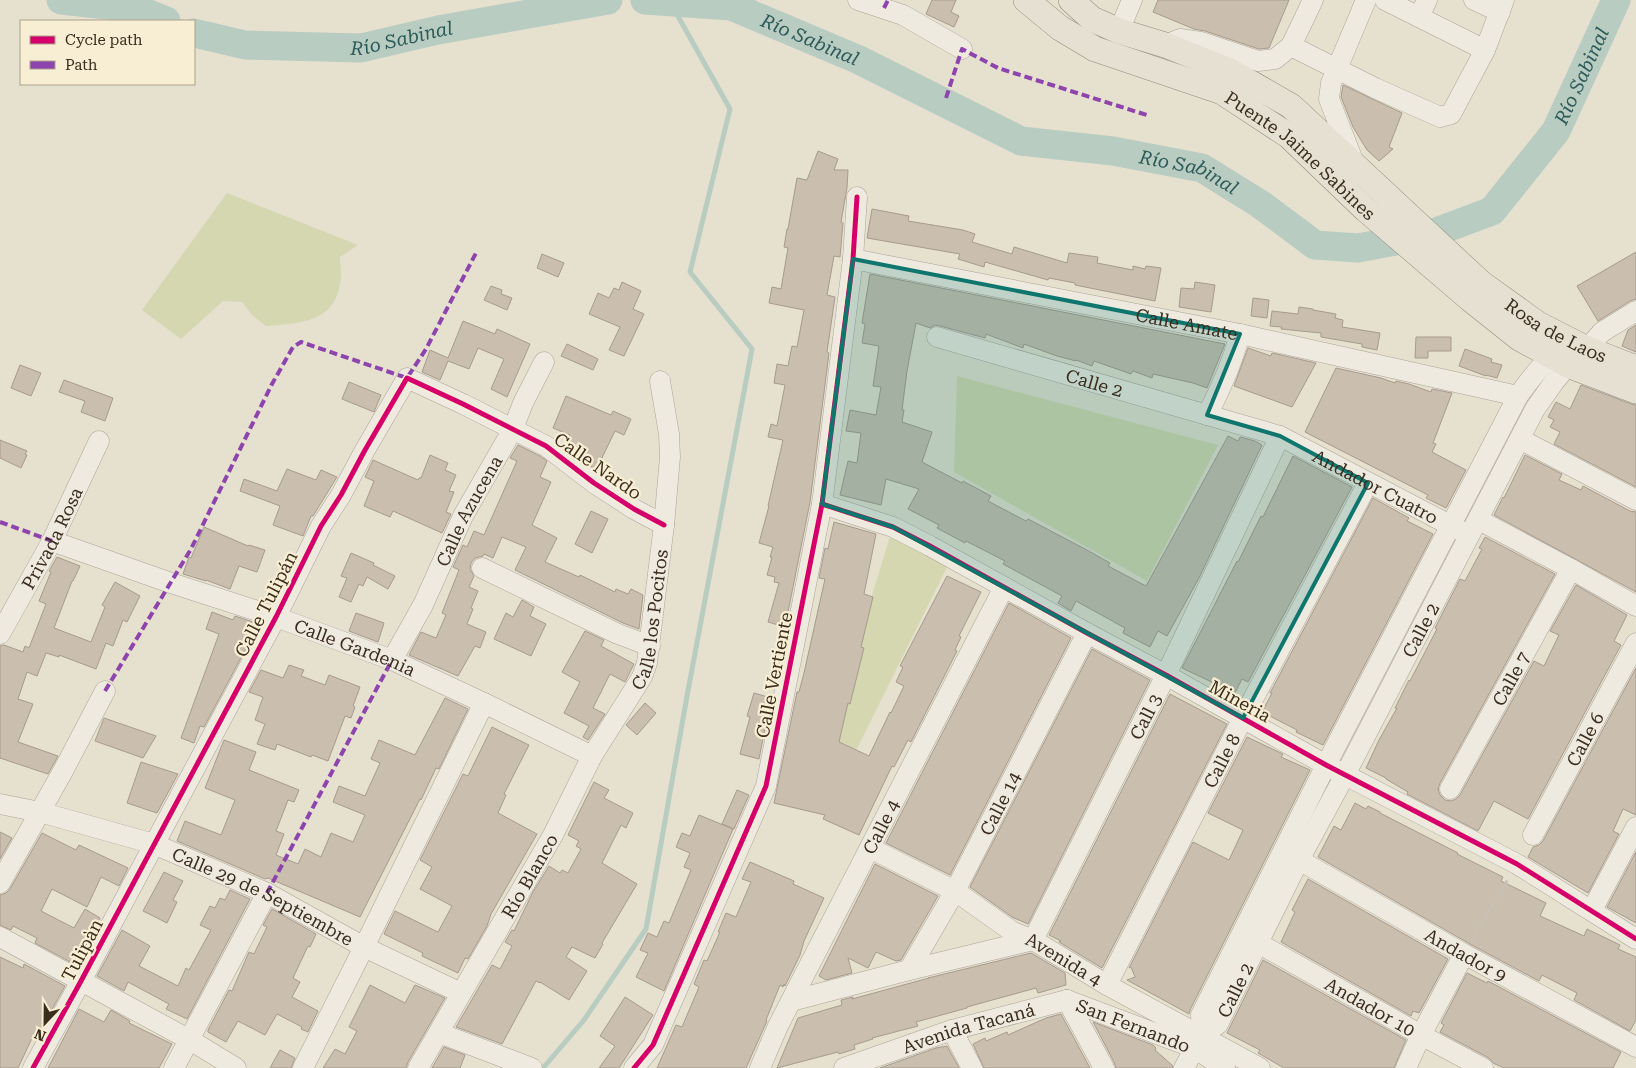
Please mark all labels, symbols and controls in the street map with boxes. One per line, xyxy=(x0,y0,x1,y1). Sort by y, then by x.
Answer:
water label: Río Sabinal xyxy=(757,8,863,70)
water label: Río Sabinal xyxy=(349,16,455,60)
legend xyxy=(20,20,195,85)
water label: Río Sabinal xyxy=(1549,24,1613,129)
text: Cycle path xyxy=(65,31,143,49)
text: Path xyxy=(65,56,98,74)
street label: Puente Jaime Sabines xyxy=(1221,86,1380,224)
water label: Río Sabinal xyxy=(1137,145,1243,199)
street label: Rosa de Laos xyxy=(1501,294,1610,366)
street label: Calle Amate xyxy=(1134,304,1240,344)
street label: Calle 2 xyxy=(1064,364,1126,401)
street label: Calle Nardo xyxy=(550,428,646,504)
street label: Andador Cuatro xyxy=(1309,445,1442,528)
street label: Calle Azucena xyxy=(431,451,506,569)
street label: Privada Rosa xyxy=(17,483,86,593)
street label: Calle Tulipán xyxy=(230,547,302,660)
street label: Calle los Pocitos xyxy=(626,548,671,694)
street label: Calle 2 xyxy=(1398,599,1443,661)
street label: Calle Vertiente xyxy=(752,610,797,740)
street label: Calle Gardenia xyxy=(291,614,419,680)
street label: Calle 7 xyxy=(1487,648,1534,709)
street label: Mineria xyxy=(1205,676,1275,727)
street label: Call 3 xyxy=(1125,690,1165,743)
street label: Calle 6 xyxy=(1561,708,1608,770)
street label: Calle 8 xyxy=(1199,730,1244,791)
street label: Calle 14 xyxy=(975,768,1025,838)
street label: Calle 4 xyxy=(858,796,903,857)
street label: Río Blanco xyxy=(497,830,562,922)
street label: Calle 29 de Septiembre xyxy=(169,843,357,950)
street label: Tulipàn xyxy=(57,915,107,985)
street label: Andador 9 xyxy=(1422,924,1510,986)
street label: Avenida 4 xyxy=(1023,928,1106,990)
street label: Calle 2 xyxy=(1212,959,1257,1021)
street label: Andador 10 xyxy=(1322,973,1419,1040)
street label: San Fernando xyxy=(1073,994,1193,1056)
north arrow xyxy=(20,998,70,1048)
street label: Avenida Tacaná xyxy=(900,998,1037,1057)
text: N xyxy=(32,1026,48,1044)

